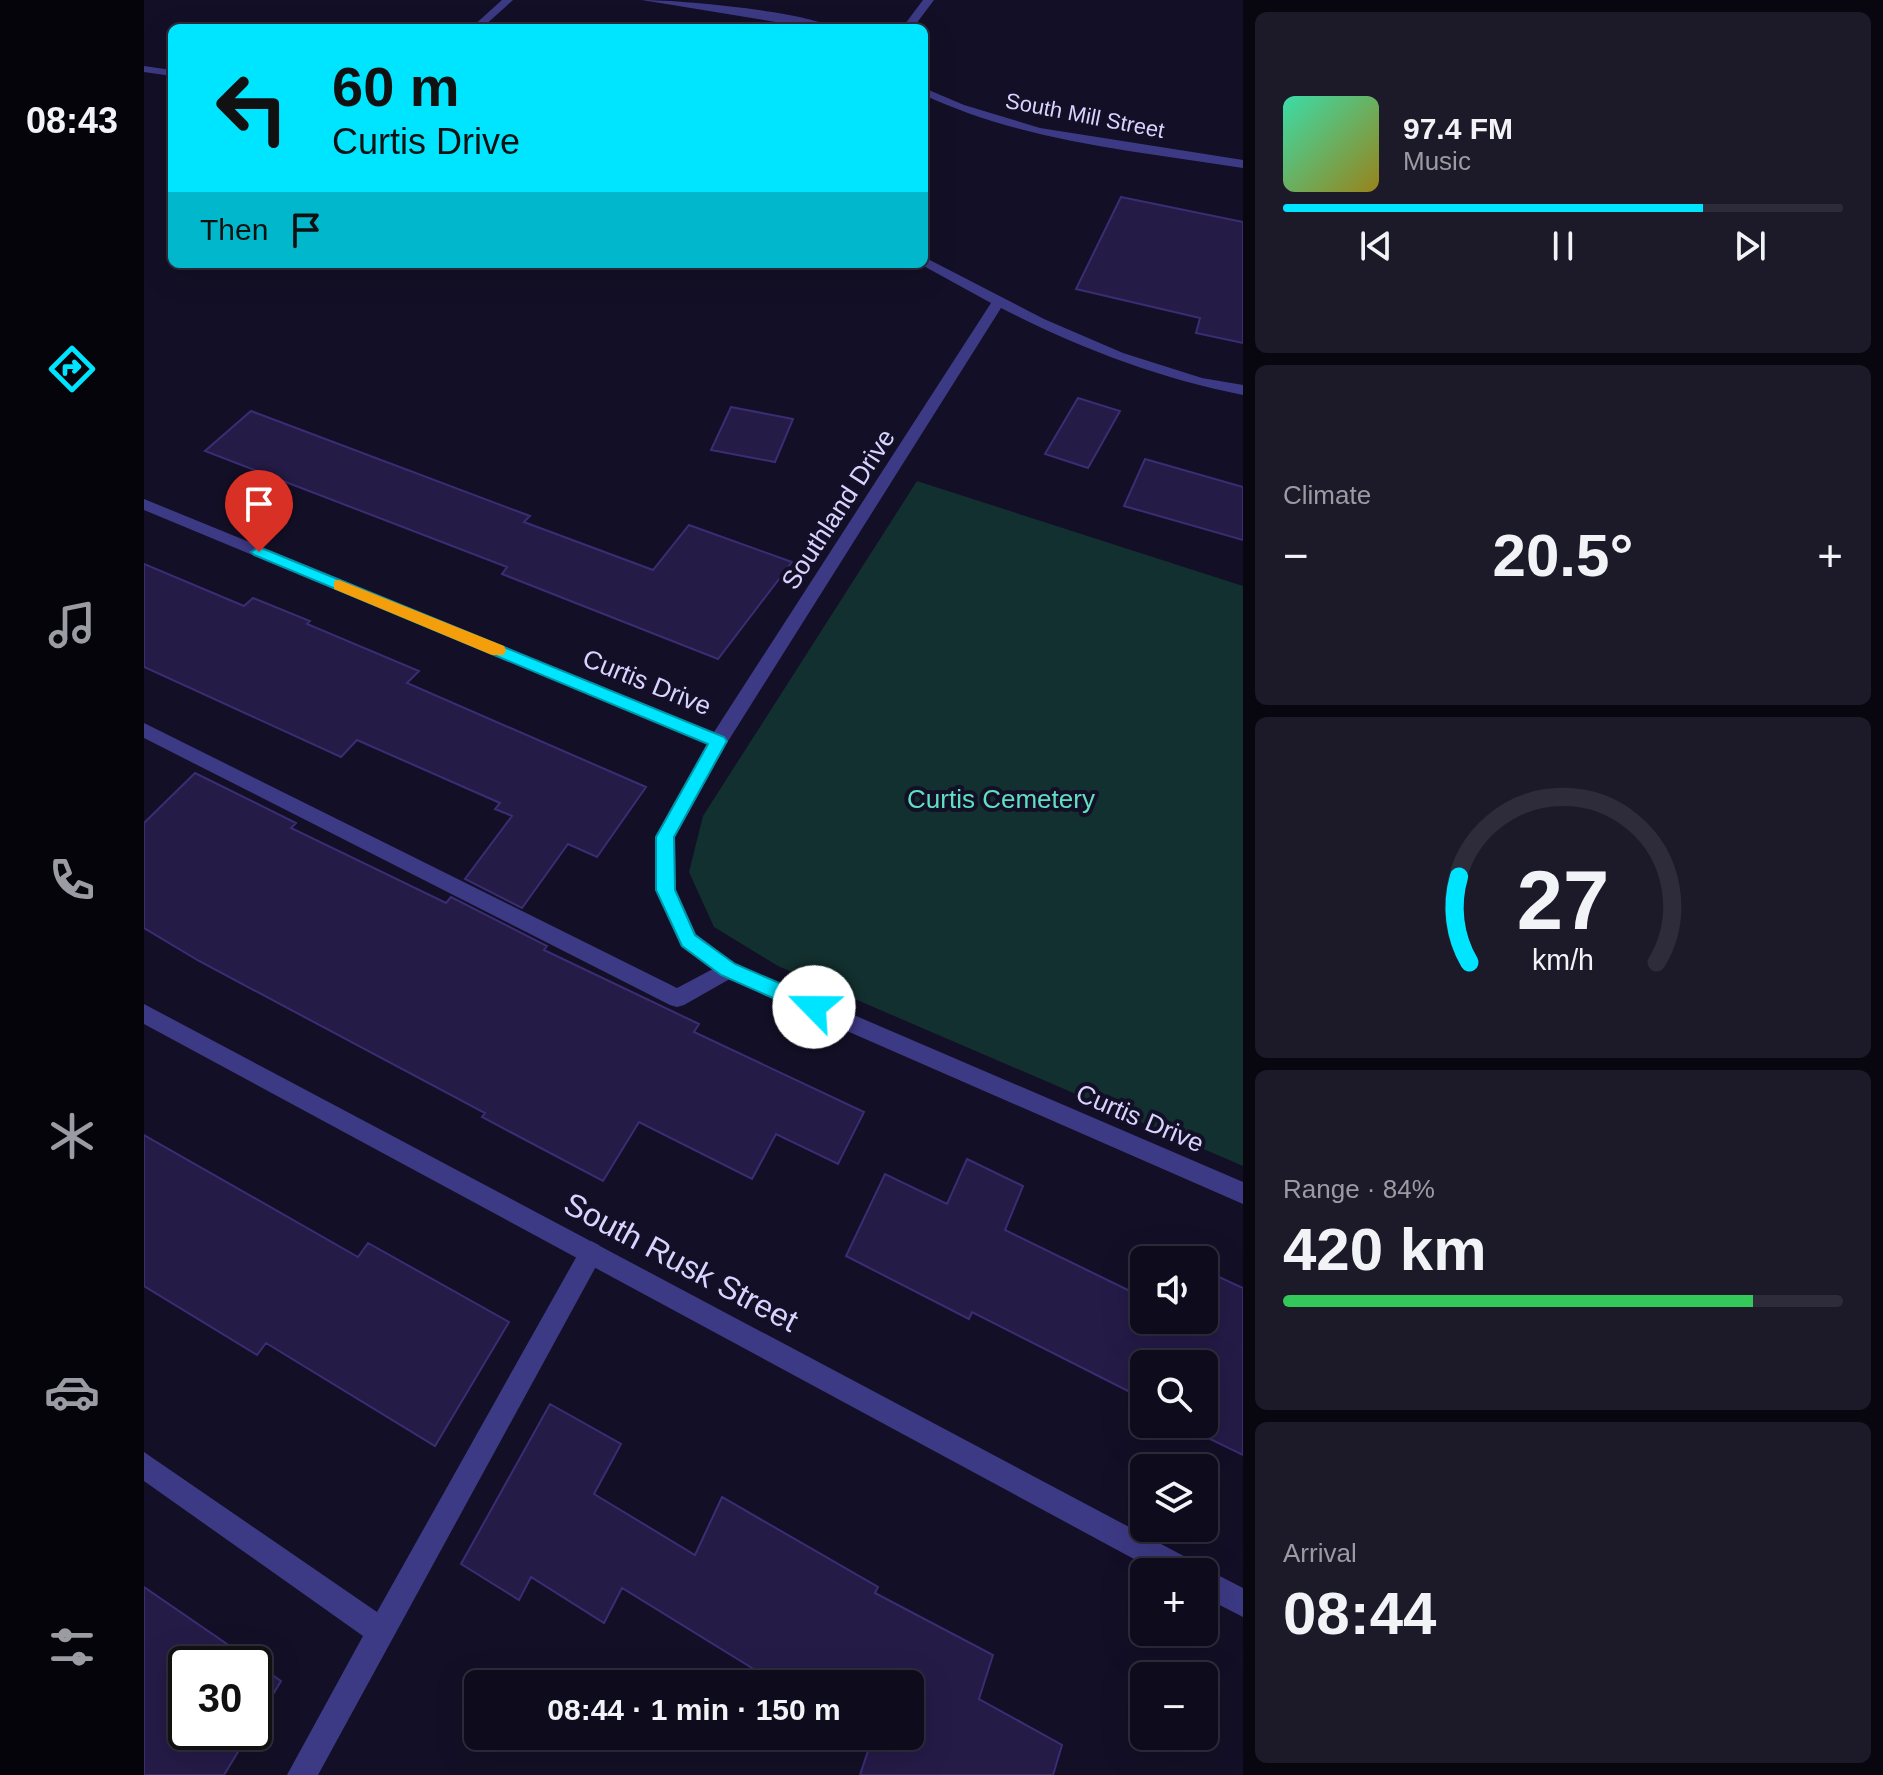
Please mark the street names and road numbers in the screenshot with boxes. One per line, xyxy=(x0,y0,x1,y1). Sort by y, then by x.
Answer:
street label: South Mill Street xyxy=(1003,88,1167,143)
street label: Southland Drive xyxy=(775,423,901,595)
street label: Curtis Drive xyxy=(578,643,716,721)
street label: Curtis Drive xyxy=(1072,1078,1208,1158)
street label: South Rusk Street xyxy=(558,1185,804,1339)

